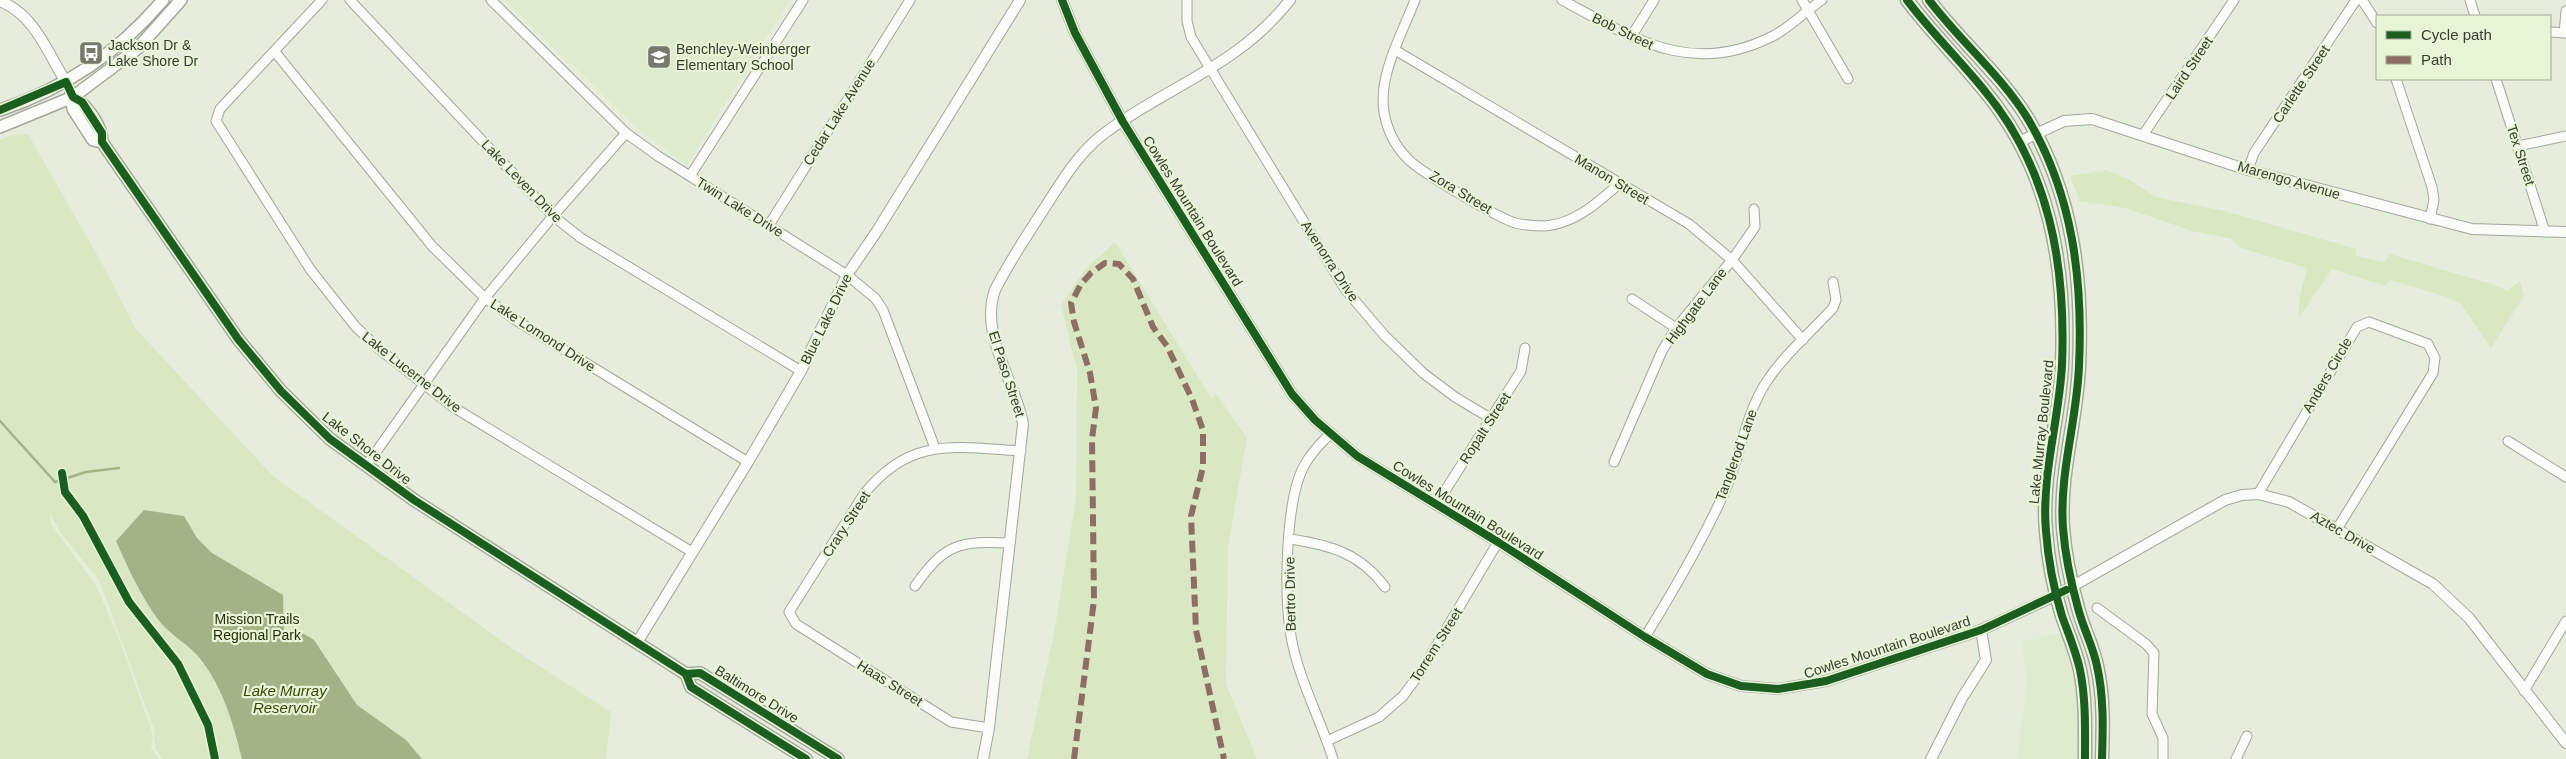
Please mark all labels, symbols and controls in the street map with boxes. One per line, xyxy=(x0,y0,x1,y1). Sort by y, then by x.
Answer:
street label: Bob Street xyxy=(1590,9,1656,53)
legend xyxy=(2376,15,2551,80)
text: Cycle path xyxy=(2421,26,2492,43)
street label: Laird Street xyxy=(2162,33,2216,102)
place label: Jackson Dr & Lake Shore Dr xyxy=(108,37,199,69)
bus stop icon: Jackson Dr & Lake Shore Dr xyxy=(78,40,104,66)
place label: Benchley-Weinberger Elementary School xyxy=(676,41,811,73)
street label: Carlette Street xyxy=(2269,42,2333,126)
school or university icon: Benchley-Weinberger Elementary School xyxy=(646,44,672,70)
text: Path xyxy=(2421,51,2452,68)
street label: Cedar Lake Avenue xyxy=(800,56,878,168)
street label: Tex Street xyxy=(2504,123,2538,188)
street label: Cowles Mountain Boulevard xyxy=(1140,133,1246,289)
street label: Lake Leven Drive xyxy=(478,136,566,226)
street label: Manon Street xyxy=(1572,150,1652,208)
street label: Marengo Avenue xyxy=(2236,158,2342,202)
street label: Zora Street xyxy=(1427,167,1495,217)
street label: Twin Lake Drive xyxy=(694,174,787,240)
street label: Avenorra Drive xyxy=(1298,218,1362,305)
street label: Highgate Lane xyxy=(1662,265,1730,347)
street label: Blue Lake Drive xyxy=(797,271,855,367)
street label: Lake Lomond Drive xyxy=(488,295,598,375)
street label: Lake Lucerne Drive xyxy=(359,328,465,416)
street label: El Paso Street xyxy=(986,329,1028,419)
street label: Anders Circle xyxy=(2299,334,2355,415)
street label: Lake Murray Boulevard xyxy=(2025,359,2057,505)
street label: Ropalt Street xyxy=(1456,389,1514,467)
street label: Tanglerod Lane xyxy=(1712,407,1760,503)
street label: Lake Shore Drive xyxy=(319,408,415,488)
street label: Cowles Mountain Boulevard xyxy=(1390,457,1546,563)
street label: Crary Street xyxy=(819,488,873,560)
street label: Aztec Drive xyxy=(2308,507,2378,557)
street label: Bertro Drive xyxy=(1281,556,1299,631)
street label: Torrem Street xyxy=(1407,605,1465,685)
park label: Mission Trails Regional Park xyxy=(213,611,302,643)
street label: Cowles Mountain Boulevard xyxy=(1802,612,1972,682)
street label: Haas Street xyxy=(854,657,926,709)
street label: Baltimore Drive xyxy=(712,662,802,726)
water label: Lake Murray Reservoir xyxy=(243,682,328,716)

